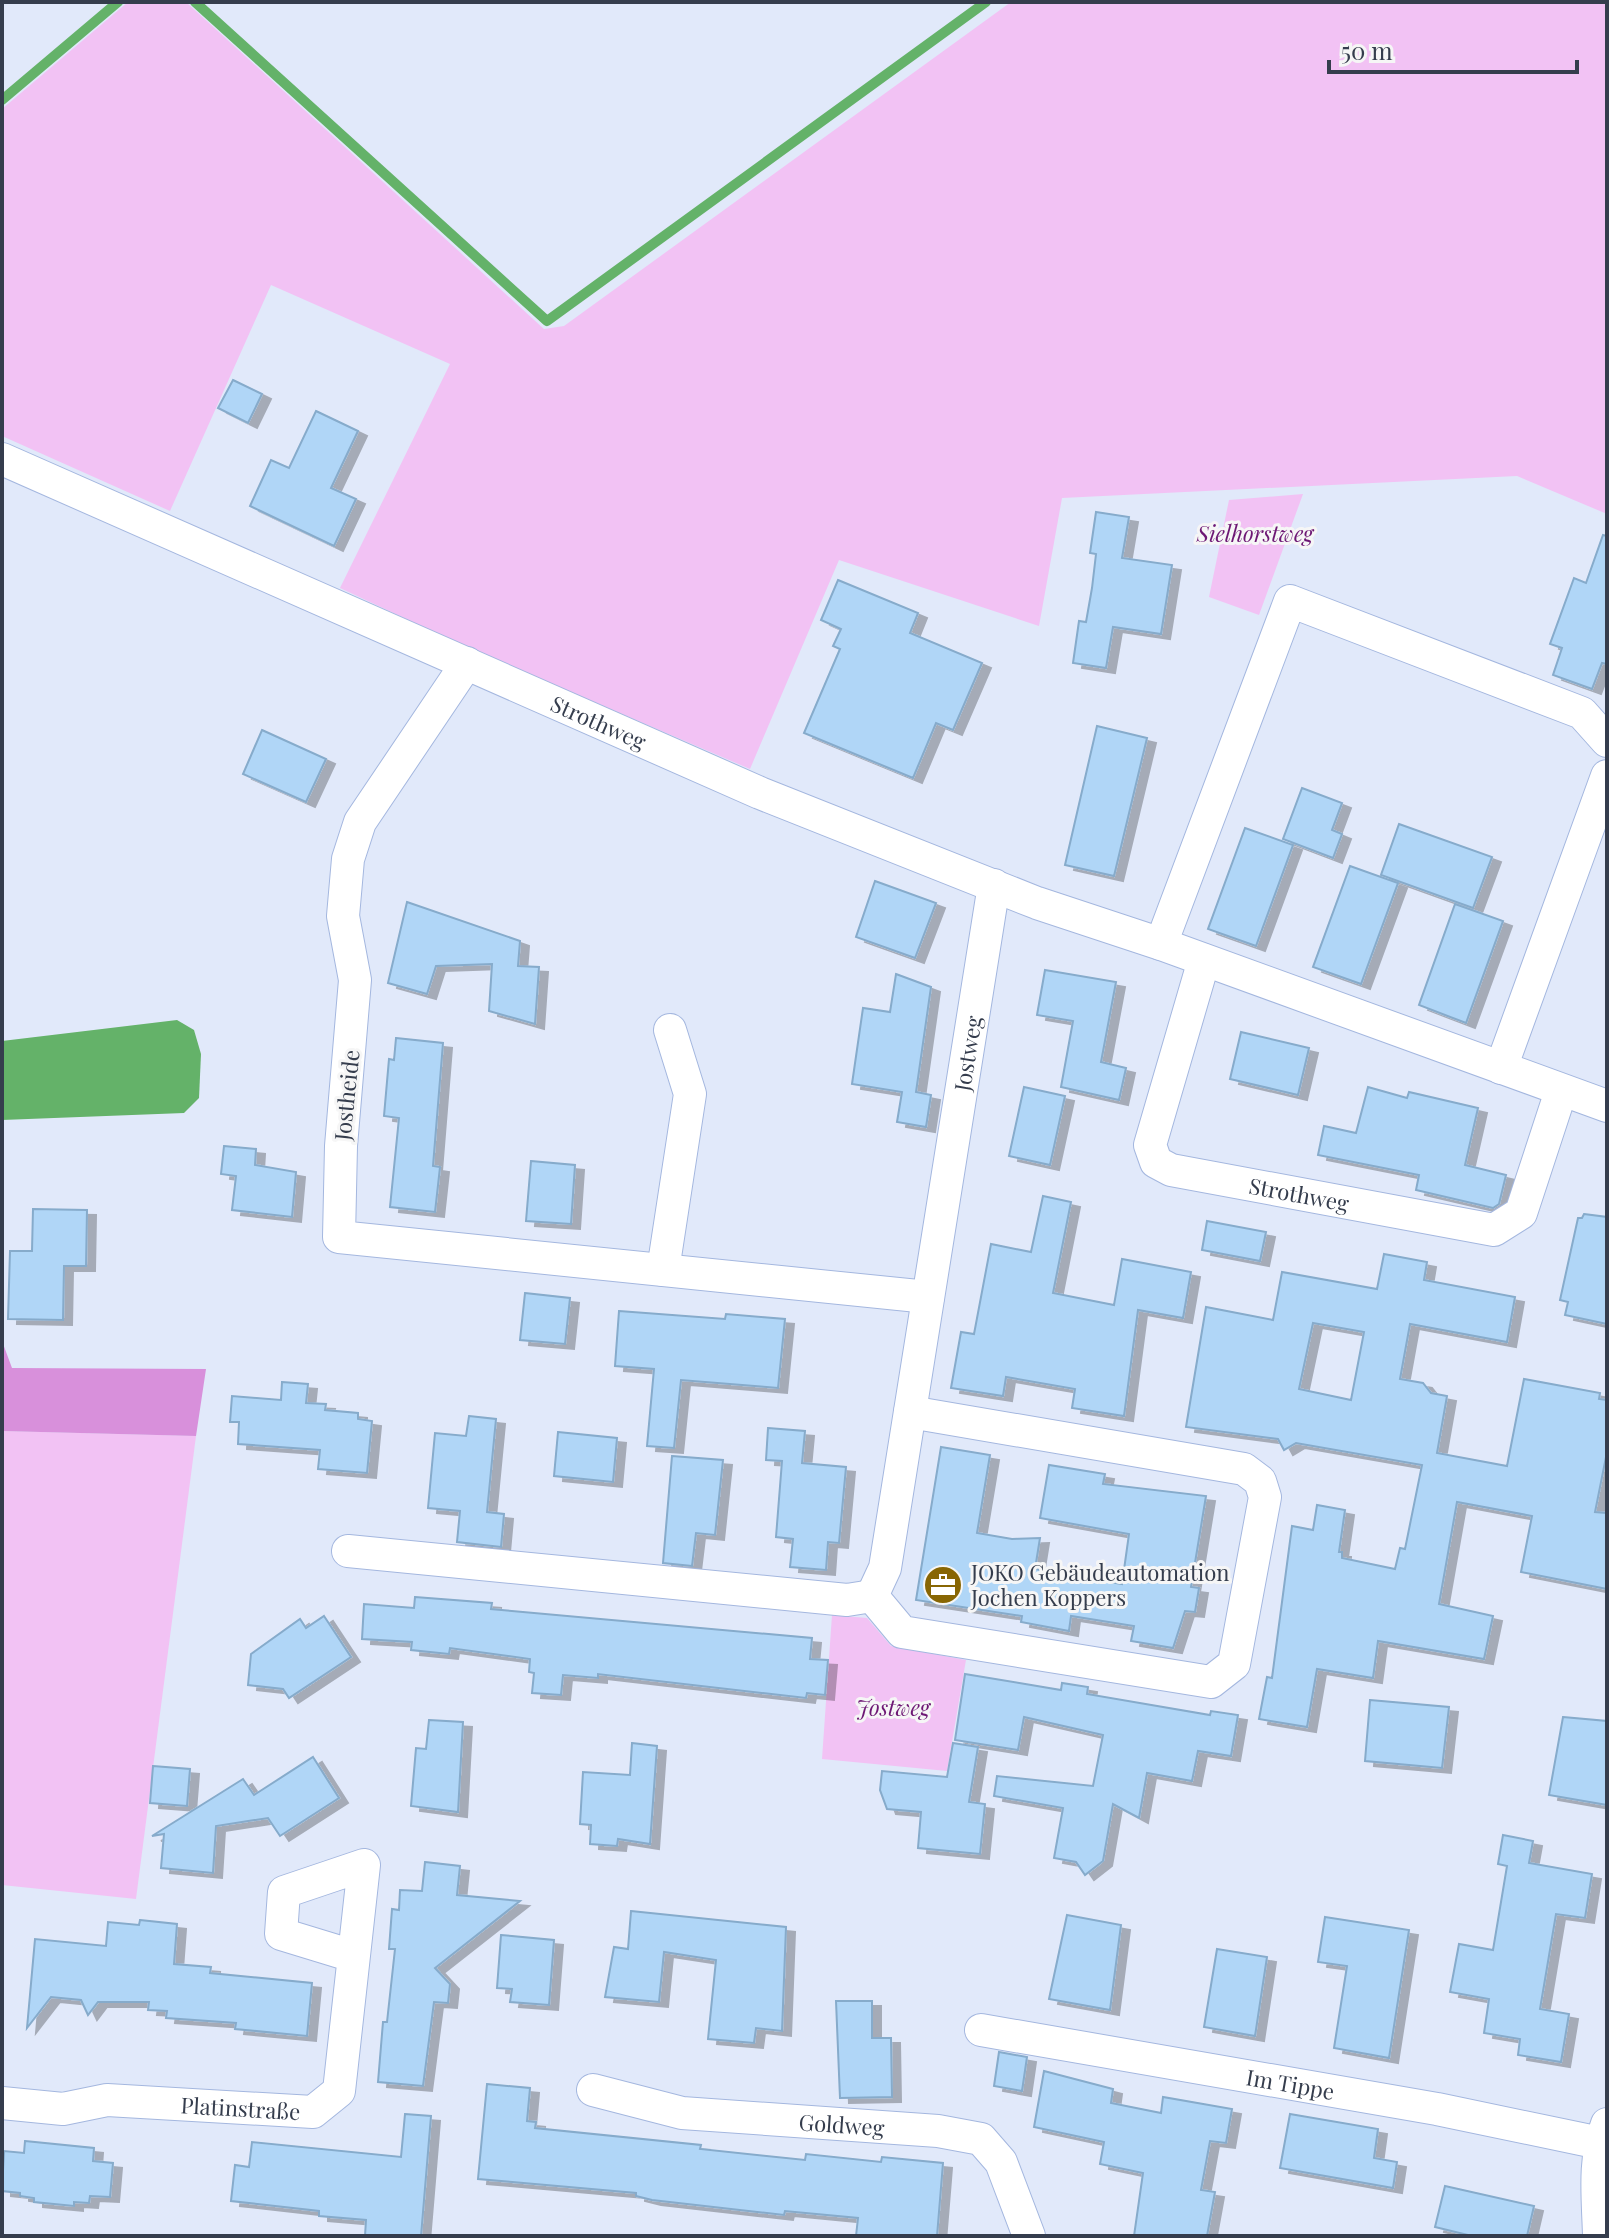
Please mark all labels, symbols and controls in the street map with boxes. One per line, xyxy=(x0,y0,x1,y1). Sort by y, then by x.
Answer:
scale bar xyxy=(1329,24,1577,74)
text: 50 m xyxy=(1341,34,1393,66)
park label: Sielhorstweg xyxy=(1196,518,1315,548)
street label: Strothweg xyxy=(546,688,651,756)
street label: Jostweg xyxy=(946,1013,988,1094)
street label: Jostheide xyxy=(326,1048,366,1143)
street label: Strothweg xyxy=(1247,1170,1352,1218)
place label: JOKO Gebäudeautomation Jochen Koppers xyxy=(970,1557,1229,1612)
office icon: JOKO Gebäudeautomation Jochen Koppers xyxy=(922,1564,964,1606)
park label: Jostweg xyxy=(856,1692,932,1722)
street label: Im Tippe xyxy=(1244,2061,1337,2106)
street label: Platinstraße xyxy=(180,2089,301,2126)
street label: Goldweg xyxy=(798,2106,886,2142)

